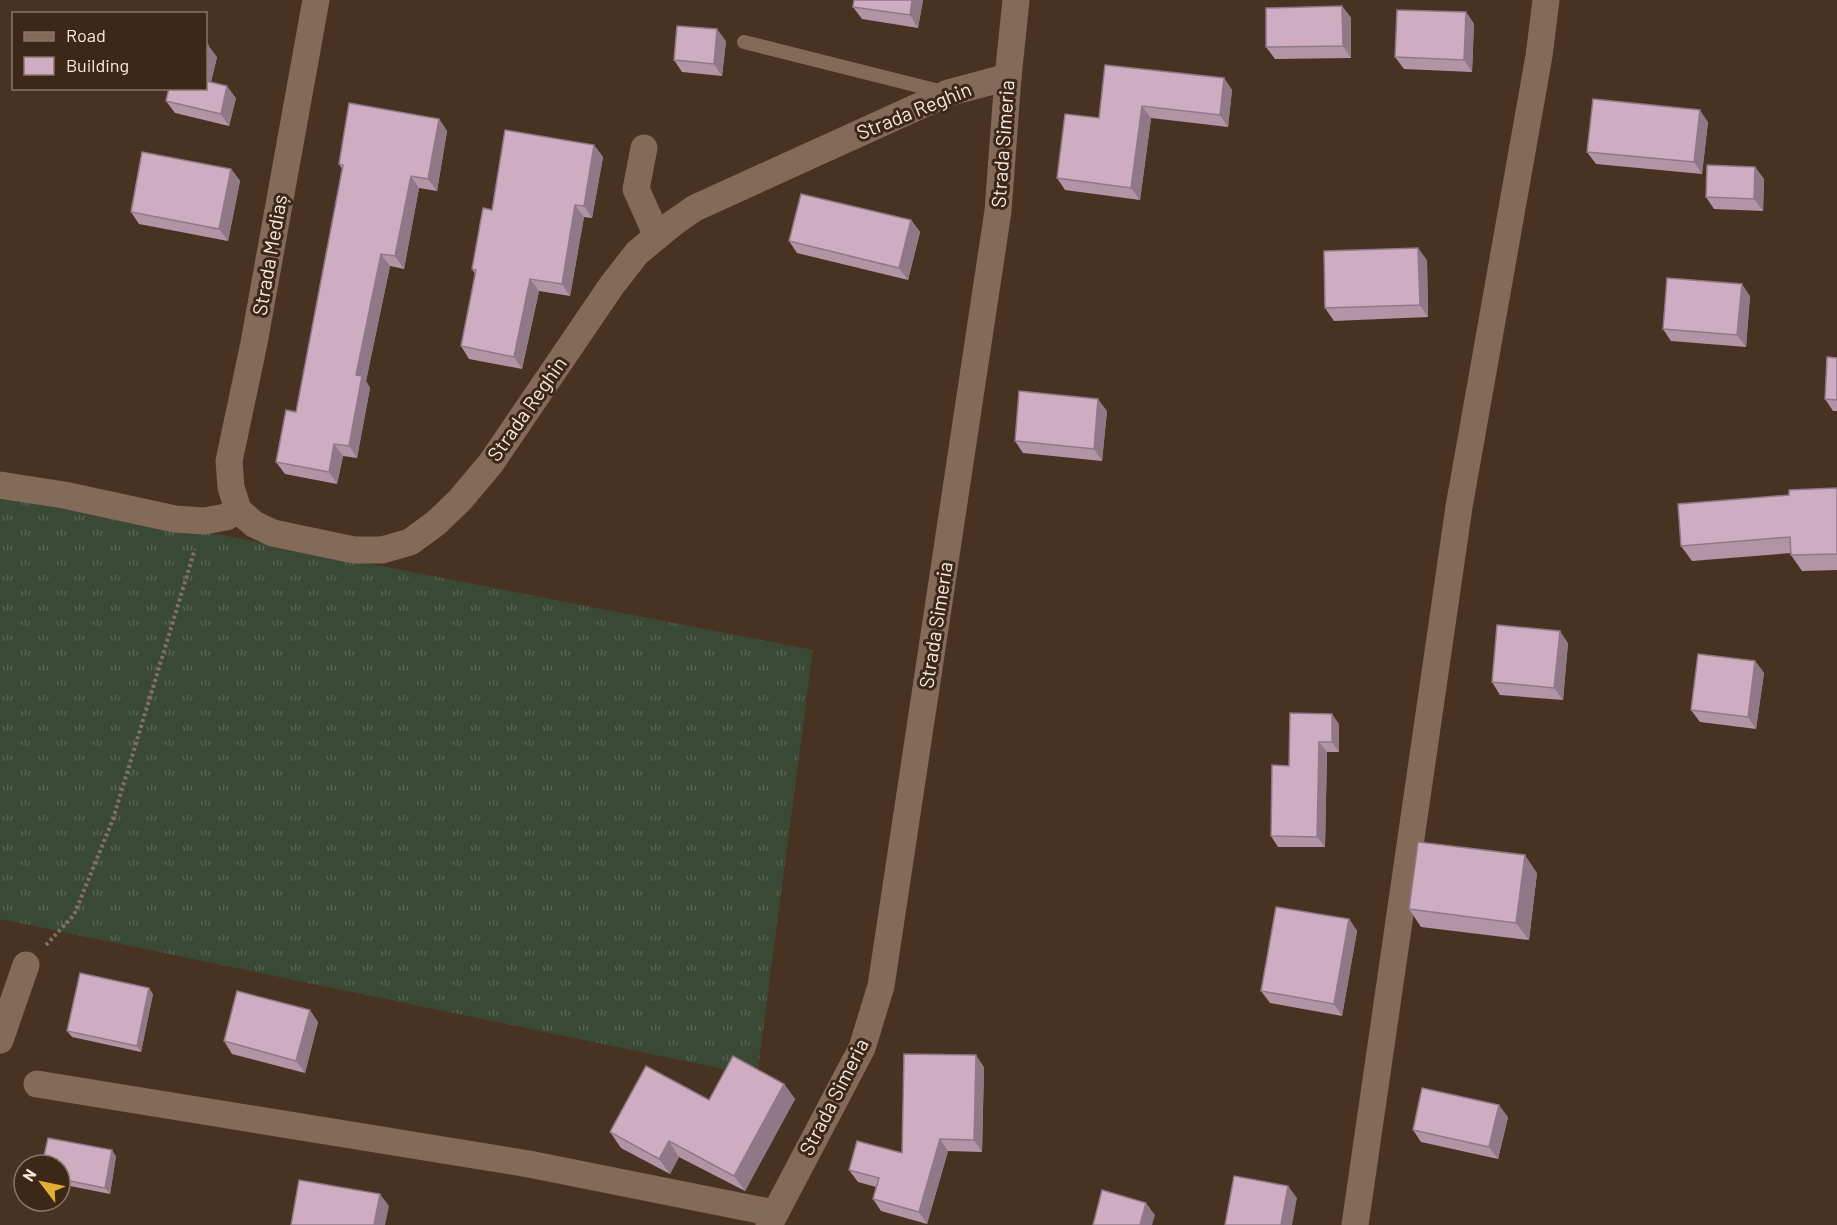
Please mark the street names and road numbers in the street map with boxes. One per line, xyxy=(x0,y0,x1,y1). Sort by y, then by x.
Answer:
street label: Strada Reghin xyxy=(853,76,975,144)
street label: Strada Simeria xyxy=(986,79,1018,209)
street label: Strada Mediaș xyxy=(247,192,291,317)
street label: Strada Reghin xyxy=(481,352,571,465)
street label: Strada Simeria xyxy=(913,560,957,690)
street label: Strada Simeria xyxy=(793,1034,873,1159)

